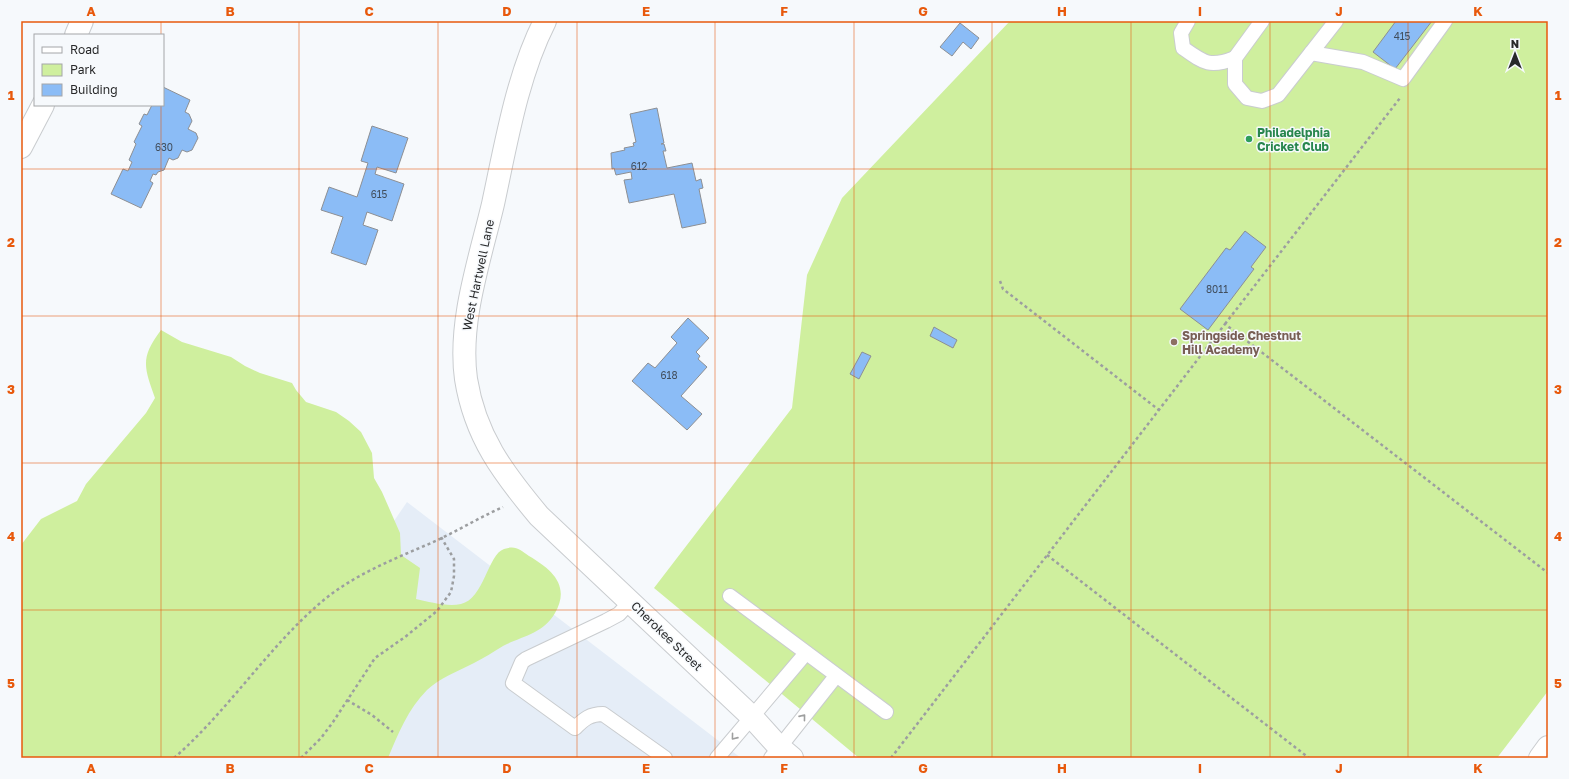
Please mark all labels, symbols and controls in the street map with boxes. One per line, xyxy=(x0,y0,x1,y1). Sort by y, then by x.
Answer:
text: A xyxy=(86,3,96,19)
text: B xyxy=(225,3,235,19)
text: C xyxy=(364,3,374,19)
text: D xyxy=(502,3,512,19)
text: E xyxy=(642,3,650,19)
text: F xyxy=(780,3,788,19)
text: G xyxy=(918,3,928,19)
text: H xyxy=(1057,3,1067,19)
text: I xyxy=(1198,3,1202,19)
text: J xyxy=(1335,3,1343,19)
text: K xyxy=(1473,3,1483,19)
house number: 415 xyxy=(1394,30,1411,42)
legend xyxy=(34,34,164,106)
north arrow xyxy=(1495,34,1535,74)
text: N xyxy=(1511,37,1519,50)
text: Road xyxy=(70,42,99,57)
text: Park xyxy=(70,62,96,77)
text: Building xyxy=(70,82,118,97)
text: 1 xyxy=(8,87,15,103)
text: 1 xyxy=(1555,87,1562,103)
place label: Philadelphia Cricket Club xyxy=(1257,125,1330,154)
marker: Philadelphia Cricket Club xyxy=(1244,134,1254,144)
house number: 630 xyxy=(155,141,173,153)
house number: 612 xyxy=(631,160,648,172)
house number: 615 xyxy=(371,188,388,200)
street label: West Hartwell Lane xyxy=(459,218,497,332)
text: 2 xyxy=(7,234,15,250)
text: 2 xyxy=(1554,234,1562,250)
house number: 8011 xyxy=(1206,283,1228,295)
place label: Springside Chestnut Hill Academy xyxy=(1182,328,1301,357)
marker: Springside Chestnut Hill Academy xyxy=(1169,337,1179,347)
house number: 618 xyxy=(661,369,678,381)
text: 3 xyxy=(7,381,15,397)
text: 3 xyxy=(1554,381,1562,397)
text: 4 xyxy=(7,528,15,544)
text: 4 xyxy=(1554,528,1562,544)
street label: Cherokee Street xyxy=(628,598,706,674)
text: 5 xyxy=(7,675,15,691)
text: 5 xyxy=(1554,675,1562,691)
one-way arrow xyxy=(799,714,806,721)
one-way arrow xyxy=(731,732,738,740)
text: A xyxy=(86,760,96,776)
text: B xyxy=(225,760,235,776)
text: C xyxy=(364,760,374,776)
text: D xyxy=(502,760,512,776)
text: E xyxy=(642,760,650,776)
text: F xyxy=(780,760,788,776)
text: G xyxy=(918,760,928,776)
text: H xyxy=(1057,760,1067,776)
text: I xyxy=(1198,760,1202,776)
text: J xyxy=(1335,760,1343,776)
text: K xyxy=(1473,760,1483,776)

